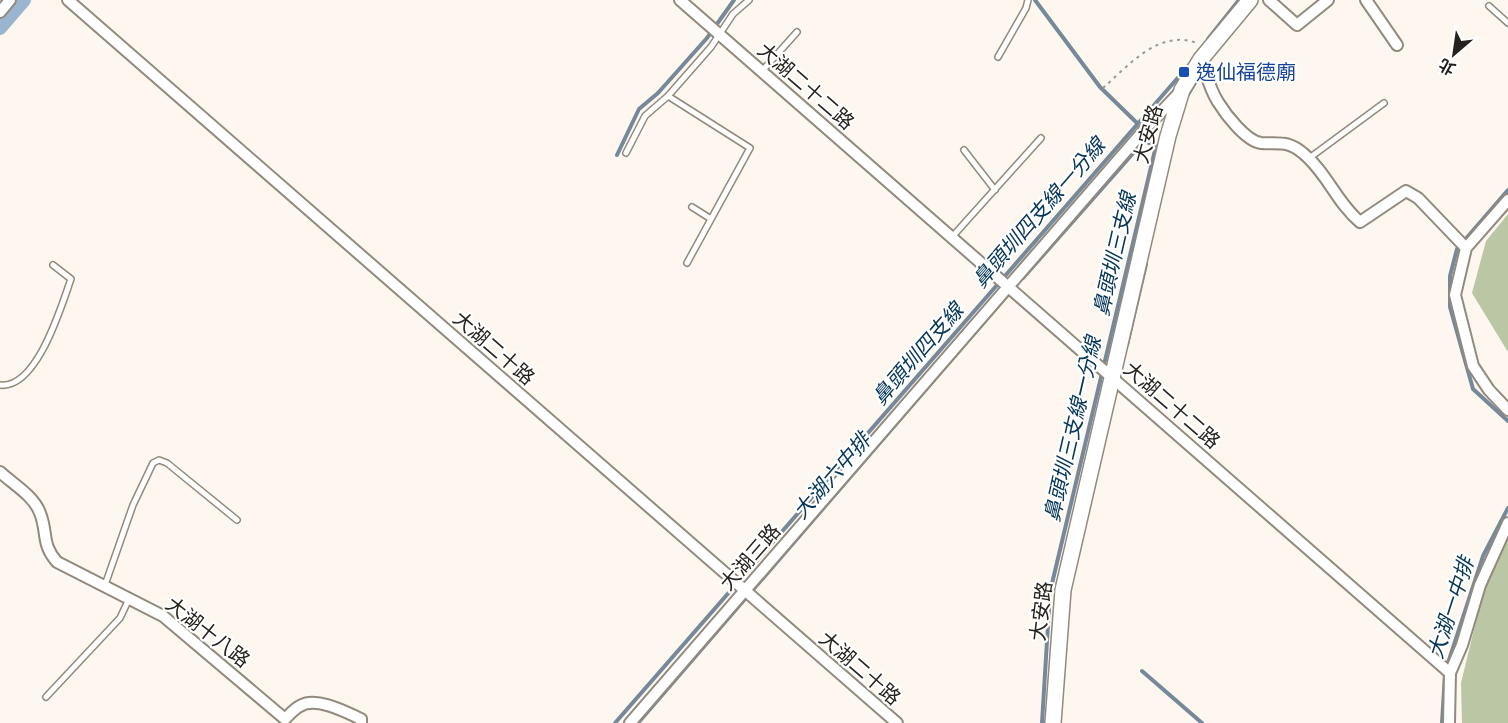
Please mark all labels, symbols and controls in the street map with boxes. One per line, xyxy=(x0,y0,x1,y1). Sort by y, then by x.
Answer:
north arrow xyxy=(1424,24,1484,84)
street label: 大湖二十二路 xyxy=(753,38,859,134)
text: 北 xyxy=(1435,54,1459,79)
place label: 逸仙福德廟 xyxy=(1196,60,1296,84)
marker: 逸仙福德廟 xyxy=(1177,65,1191,79)
street label: 大安路 xyxy=(1129,102,1167,166)
water label: 鼻頭圳四支線一分線 xyxy=(967,132,1112,293)
water label: 鼻頭圳三支線 xyxy=(1088,188,1142,318)
water label: 鼻頭圳四支線 xyxy=(867,296,970,410)
street label: 大湖二十路 xyxy=(448,306,540,390)
water label: 鼻頭圳三支線一分線 xyxy=(1039,332,1107,524)
street label: 大湖二十二路 xyxy=(1119,357,1225,453)
water label: 大湖六中排 xyxy=(788,426,878,524)
street label: 大湖三路 xyxy=(715,519,785,595)
water label: 大湖一中排 xyxy=(1422,551,1481,662)
street label: 大安路 xyxy=(1025,580,1057,642)
street label: 大湖十八路 xyxy=(161,592,255,672)
street label: 大湖二十路 xyxy=(814,626,906,710)

